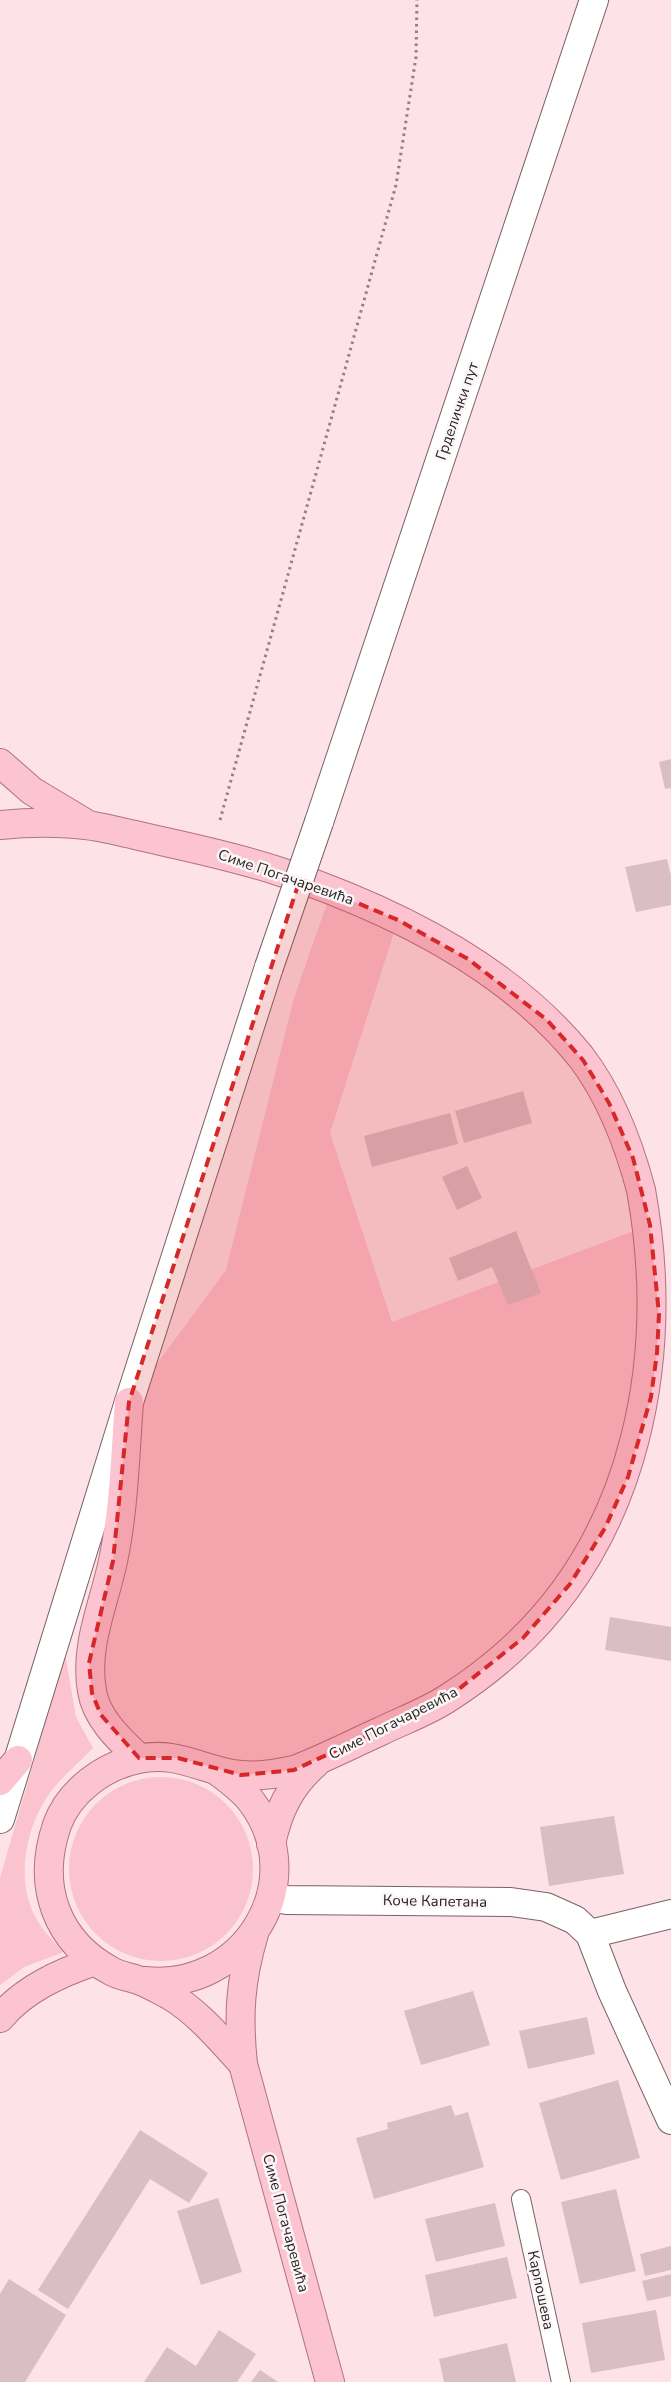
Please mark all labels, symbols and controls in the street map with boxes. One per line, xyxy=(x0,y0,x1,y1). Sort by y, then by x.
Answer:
street label: Грделички пут xyxy=(431,359,483,463)
street label: Симе Погачаревића xyxy=(215,844,357,910)
street label: Симе Погачаревића xyxy=(325,1682,461,1764)
street label: Коче Капетана xyxy=(383,1890,487,1912)
street label: Симе Погачаревића xyxy=(258,2152,314,2294)
street label: Карпошева xyxy=(523,2249,559,2331)

